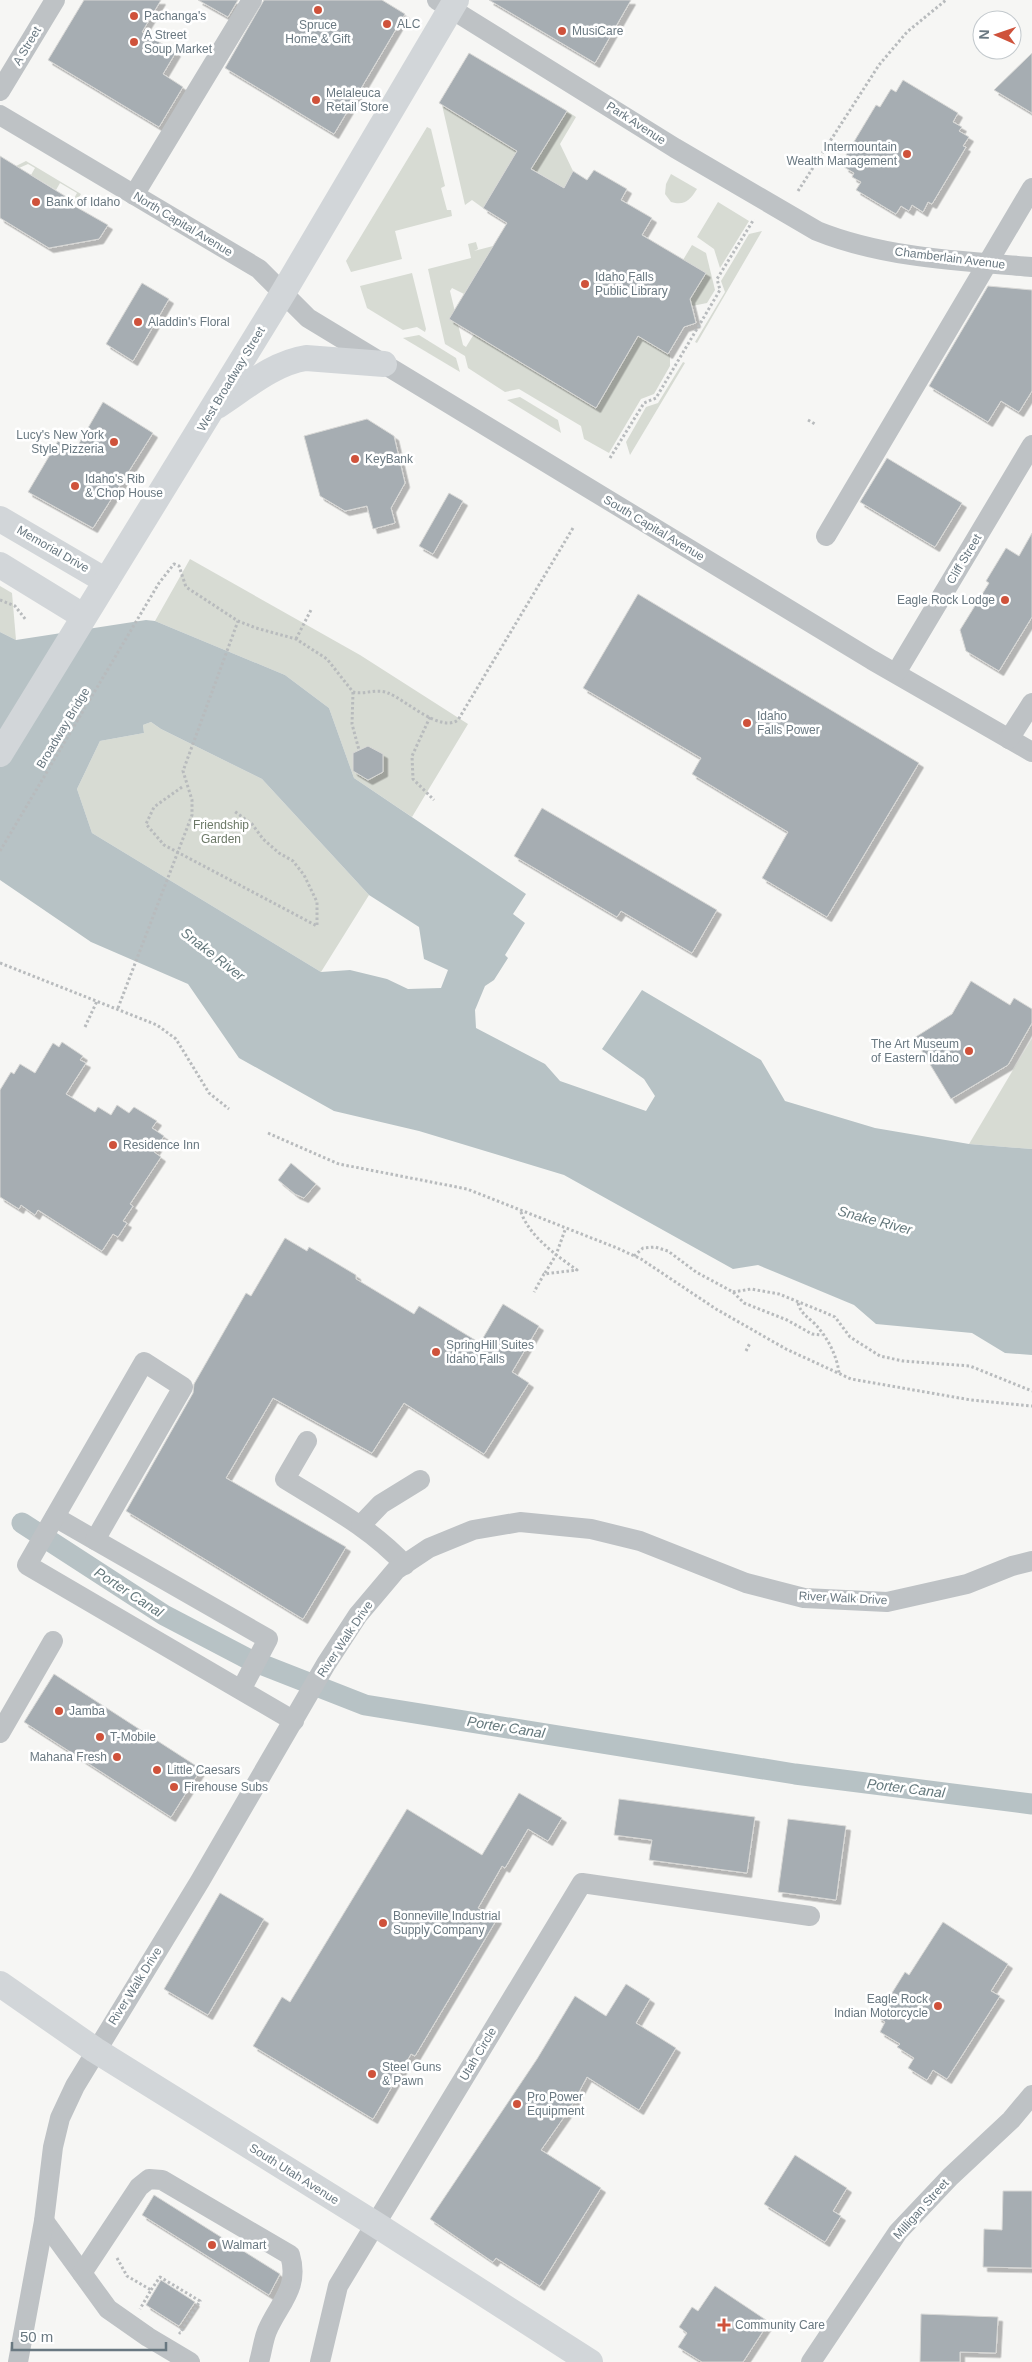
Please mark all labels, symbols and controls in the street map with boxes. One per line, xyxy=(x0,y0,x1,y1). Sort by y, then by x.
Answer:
marker: Spruce Home & Gift xyxy=(312,4,324,16)
place label: Pachanga's xyxy=(144,9,206,23)
marker: Pachanga's xyxy=(128,10,140,22)
north arrow xyxy=(972,10,1022,60)
place label: ALC xyxy=(397,17,421,31)
place label: Spruce Home & Gift xyxy=(285,18,351,46)
marker: ALC xyxy=(381,18,393,30)
street label: A Street xyxy=(10,24,44,68)
place label: MusiCare xyxy=(572,24,624,38)
marker: MusiCare xyxy=(556,25,568,37)
place label: A Street Soup Market xyxy=(144,28,213,56)
text: N xyxy=(976,29,992,40)
marker: A Street Soup Market xyxy=(128,36,140,48)
place label: Melaleuca Retail Store xyxy=(326,86,389,114)
marker: Melaleuca Retail Store xyxy=(310,94,322,106)
street label: Park Avenue xyxy=(604,99,669,148)
place label: Intermountain Wealth Management xyxy=(786,140,898,168)
marker: Intermountain Wealth Management xyxy=(901,148,913,160)
street label: North Capital Avenue xyxy=(131,189,235,259)
place label: Bank of Idaho xyxy=(46,195,120,209)
marker: Bank of Idaho xyxy=(30,196,42,208)
street label: Chamberlain Avenue xyxy=(894,244,1006,272)
place label: Idaho Falls Public Library xyxy=(595,270,668,298)
marker: Idaho Falls Public Library xyxy=(579,278,591,290)
place label: Aladdin's Floral xyxy=(148,315,230,329)
marker: Aladdin's Floral xyxy=(132,316,144,328)
street label: West Broadway Street xyxy=(194,324,268,434)
place label: Lucy's New York Style Pizzeria xyxy=(16,428,105,456)
marker: Lucy's New York Style Pizzeria xyxy=(108,436,120,448)
place label: KeyBank xyxy=(365,452,414,466)
marker: KeyBank xyxy=(349,453,361,465)
place label: Idaho's Rib & Chop House xyxy=(85,472,163,500)
marker: Idaho's Rib & Chop House xyxy=(69,480,81,492)
street label: South Capital Avenue xyxy=(601,492,707,564)
street label: Memorial Drive xyxy=(15,523,92,575)
street label: Cliff Street xyxy=(944,531,985,587)
place label: Eagle Rock Lodge xyxy=(897,593,995,607)
marker: Eagle Rock Lodge xyxy=(999,594,1011,606)
street label: Broadway Bridge xyxy=(33,685,93,771)
place label: Idaho Falls Power xyxy=(757,709,820,737)
marker: Idaho Falls Power xyxy=(741,717,753,729)
park label: Friendship Garden xyxy=(193,818,249,846)
water label: Snake River xyxy=(178,924,249,985)
place label: The Art Museum of Eastern Idaho xyxy=(871,1037,959,1065)
marker: The Art Museum of Eastern Idaho xyxy=(963,1045,975,1057)
place label: Residence Inn xyxy=(123,1138,200,1152)
marker: Residence Inn xyxy=(107,1139,119,1151)
water label: Snake River xyxy=(836,1202,915,1238)
place label: SpringHill Suites Idaho Falls xyxy=(446,1338,534,1366)
marker: SpringHill Suites Idaho Falls xyxy=(430,1346,442,1358)
water label: Porter Canal xyxy=(92,1564,167,1621)
street label: River Walk Drive xyxy=(798,1589,888,1607)
street label: River Walk Drive xyxy=(314,1598,376,1680)
place label: Jamba xyxy=(69,1704,105,1718)
marker: Jamba xyxy=(53,1705,65,1717)
water label: Porter Canal xyxy=(466,1713,547,1741)
place label: T-Mobile xyxy=(110,1730,156,1744)
marker: T-Mobile xyxy=(94,1731,106,1743)
place label: Mahana Fresh xyxy=(30,1750,107,1764)
marker: Mahana Fresh xyxy=(111,1751,123,1763)
place label: Little Caesars xyxy=(167,1763,240,1777)
marker: Little Caesars xyxy=(151,1764,163,1776)
water label: Porter Canal xyxy=(866,1775,947,1801)
place label: Firehouse Subs xyxy=(184,1780,268,1794)
marker: Firehouse Subs xyxy=(168,1781,180,1793)
place label: Bonneville Industrial Supply Company xyxy=(393,1909,500,1937)
marker: Bonneville Industrial Supply Company xyxy=(377,1917,389,1929)
street label: River Walk Drive xyxy=(106,1944,165,2027)
place label: Eagle Rock Indian Motorcycle xyxy=(834,1992,929,2020)
marker: Eagle Rock Indian Motorcycle xyxy=(932,2000,944,2012)
street label: Utah Circle xyxy=(457,2025,499,2083)
place label: Steel Guns & Pawn xyxy=(382,2060,441,2088)
marker: Steel Guns & Pawn xyxy=(366,2068,378,2080)
place label: Pro Power Equipment xyxy=(527,2090,585,2118)
marker: Pro Power Equipment xyxy=(511,2098,523,2110)
street label: South Utah Avenue xyxy=(247,2141,342,2207)
street label: Milligan Street xyxy=(890,2176,952,2242)
place label: Walmart xyxy=(222,2238,267,2252)
marker: Walmart xyxy=(206,2239,218,2251)
marker: Community Care xyxy=(717,2318,731,2332)
place label: Community Care xyxy=(735,2318,825,2332)
scale bar xyxy=(12,2320,166,2352)
text: 50 m xyxy=(20,2328,53,2345)

